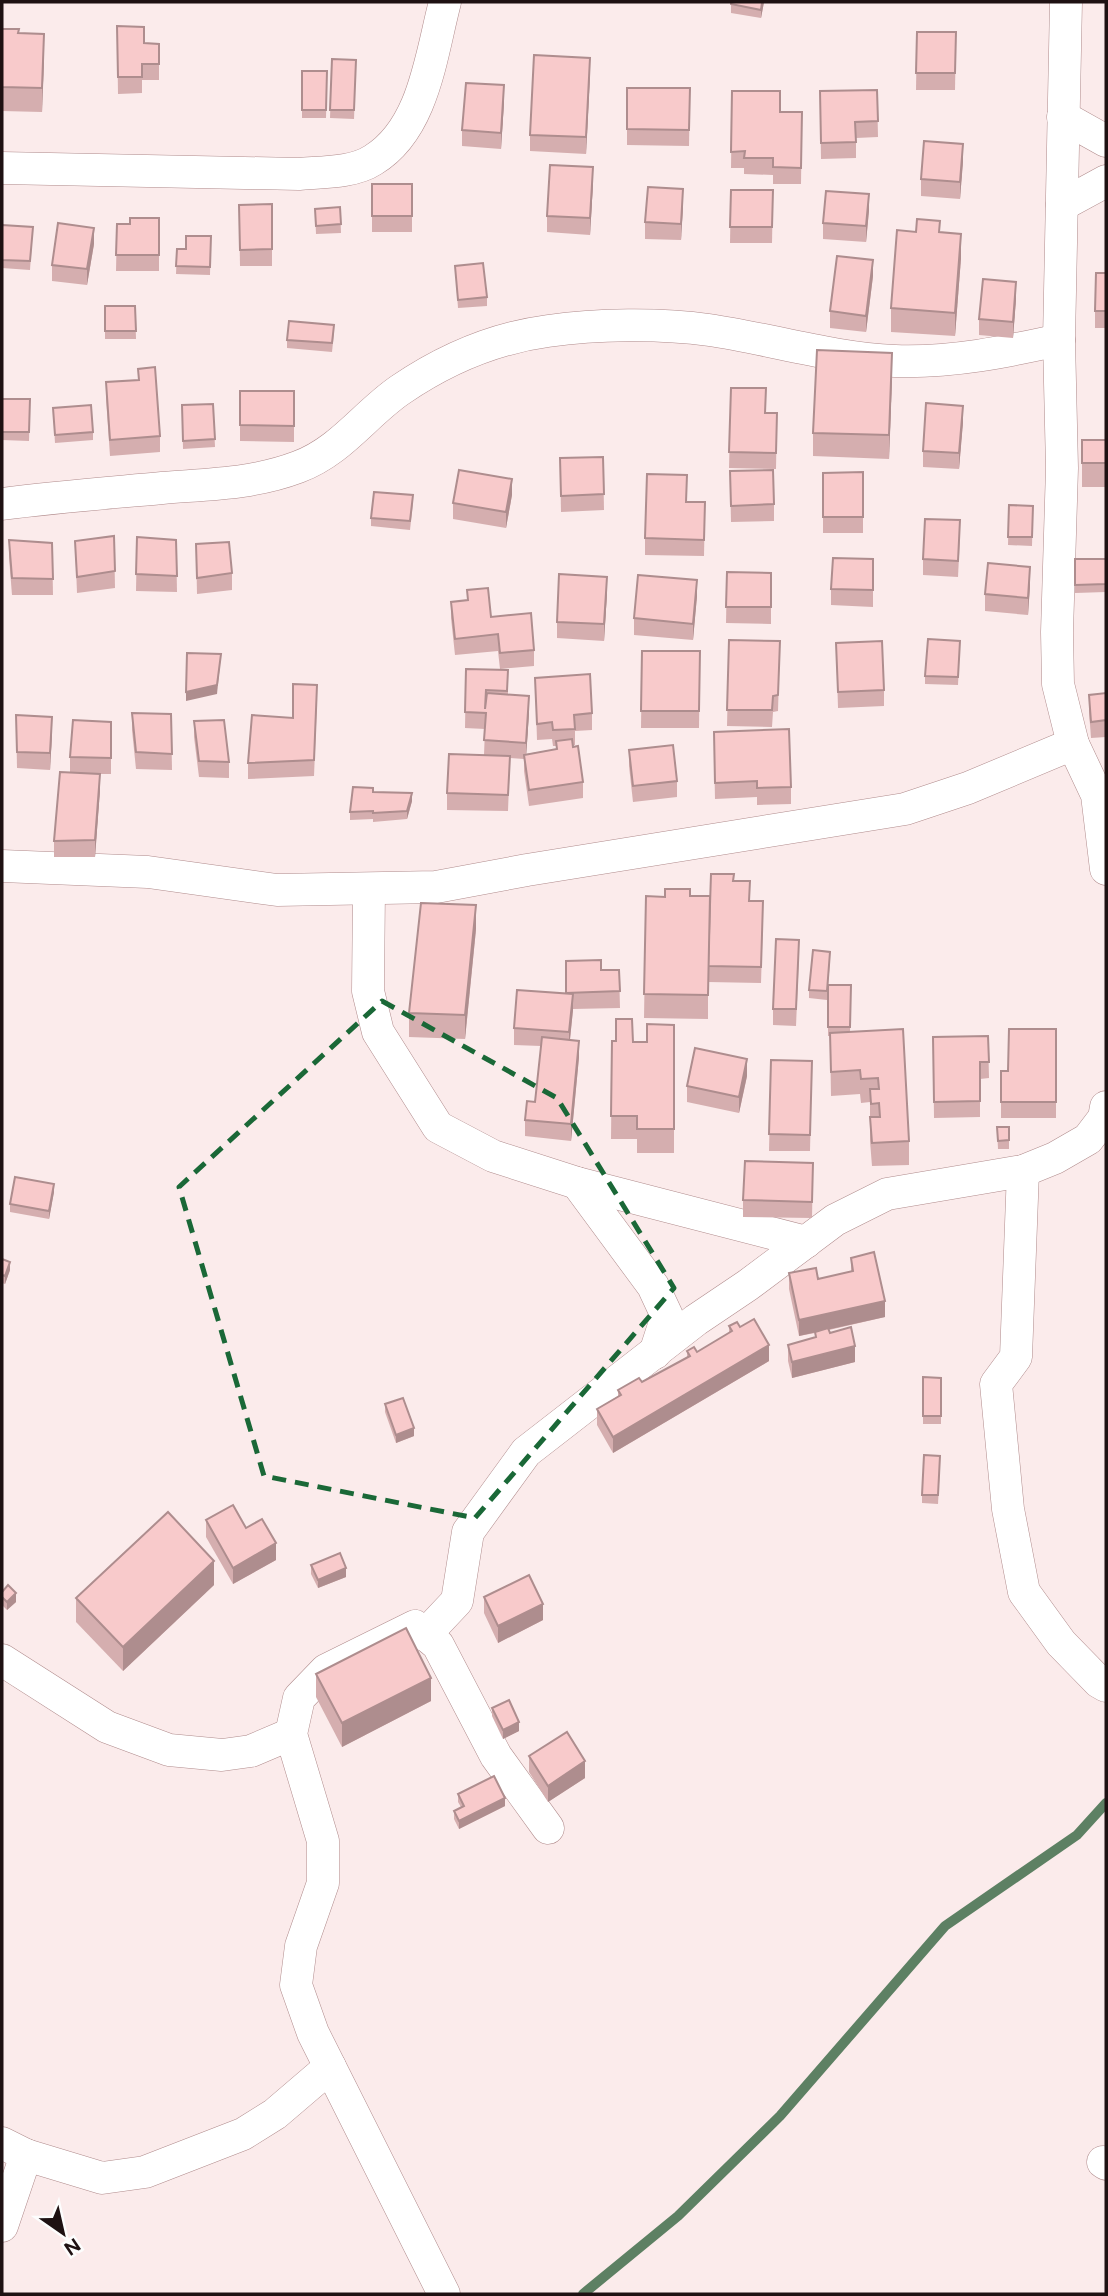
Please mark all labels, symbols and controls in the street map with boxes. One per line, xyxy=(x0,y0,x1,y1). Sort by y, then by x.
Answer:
north arrow xyxy=(28,2198,98,2268)
text: N xyxy=(60,2233,85,2260)

